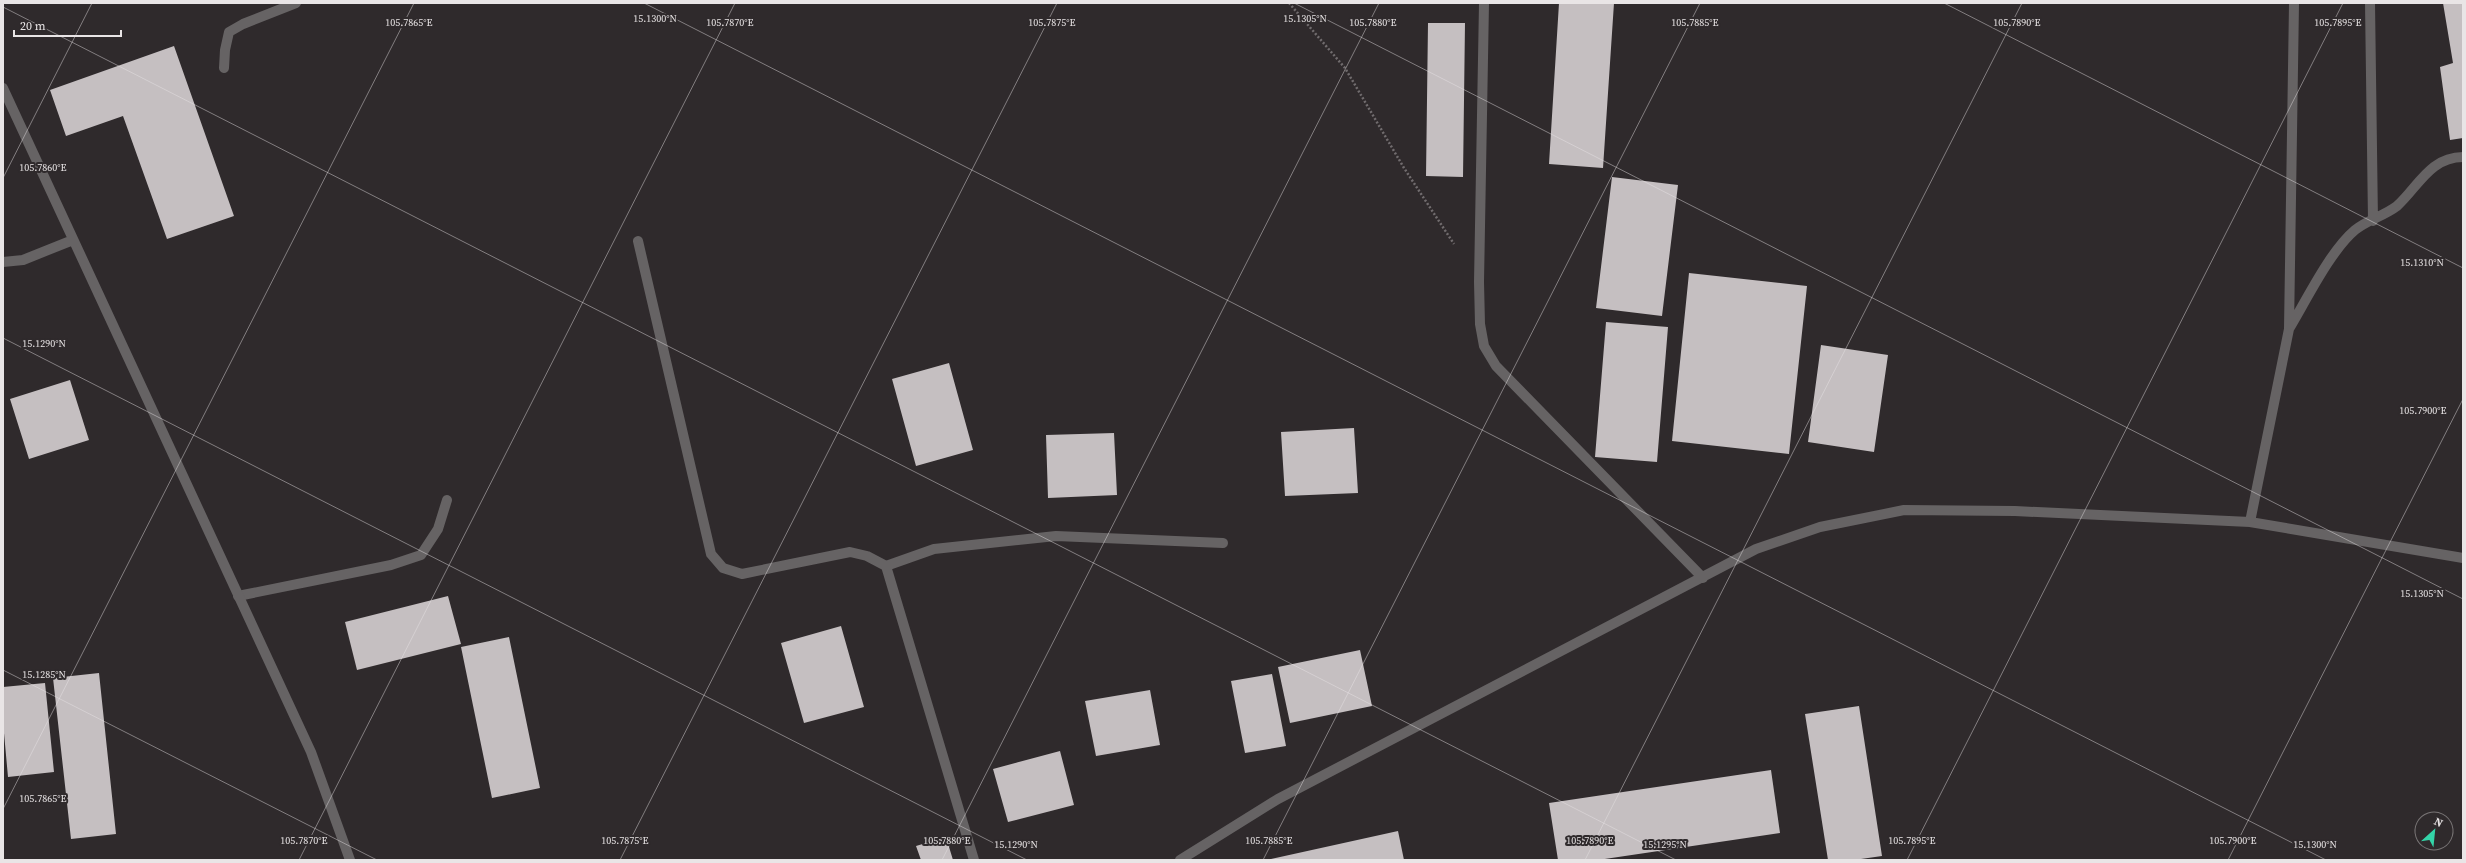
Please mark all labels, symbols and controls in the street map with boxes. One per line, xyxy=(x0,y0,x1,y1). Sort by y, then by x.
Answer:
scale bar xyxy=(14,12,121,38)
text: 15.1300°N xyxy=(633,12,677,25)
text: 15.1305°N xyxy=(1283,12,1327,25)
text: 105.7865°E xyxy=(385,16,433,29)
text: 105.7870°E xyxy=(706,16,754,29)
text: 105.7875°E xyxy=(1028,16,1076,29)
text: 105.7880°E xyxy=(1349,16,1397,29)
text: 105.7885°E xyxy=(1671,16,1719,29)
text: 105.7890°E xyxy=(1993,16,2041,29)
text: 105.7895°E xyxy=(2314,16,2362,29)
text: 20 m xyxy=(20,18,46,34)
text: 105.7860°E xyxy=(19,161,67,174)
text: 15.1310°N xyxy=(2400,256,2444,269)
text: 15.1290°N xyxy=(22,337,66,350)
text: 105.7900°E xyxy=(2399,404,2447,417)
text: 15.1305°N xyxy=(2400,587,2444,600)
text: 15.1285°N xyxy=(22,668,66,681)
text: 105.7865°E xyxy=(19,792,67,805)
north arrow xyxy=(2414,811,2454,851)
text: N xyxy=(2431,814,2445,831)
text: 105.7870°E xyxy=(280,834,328,847)
text: 105.7875°E xyxy=(601,834,649,847)
text: 105.7880°E xyxy=(923,834,971,847)
text: 105.7885°E xyxy=(1245,834,1293,847)
text: 105.7890°E xyxy=(1566,834,1614,847)
text: 105.7895°E xyxy=(1888,834,1936,847)
text: 105.7900°E xyxy=(2209,834,2257,847)
text: 15.1290°N xyxy=(994,838,1038,851)
text: 15.1295°N xyxy=(1643,838,1687,851)
text: 15.1300°N xyxy=(2293,838,2337,851)

